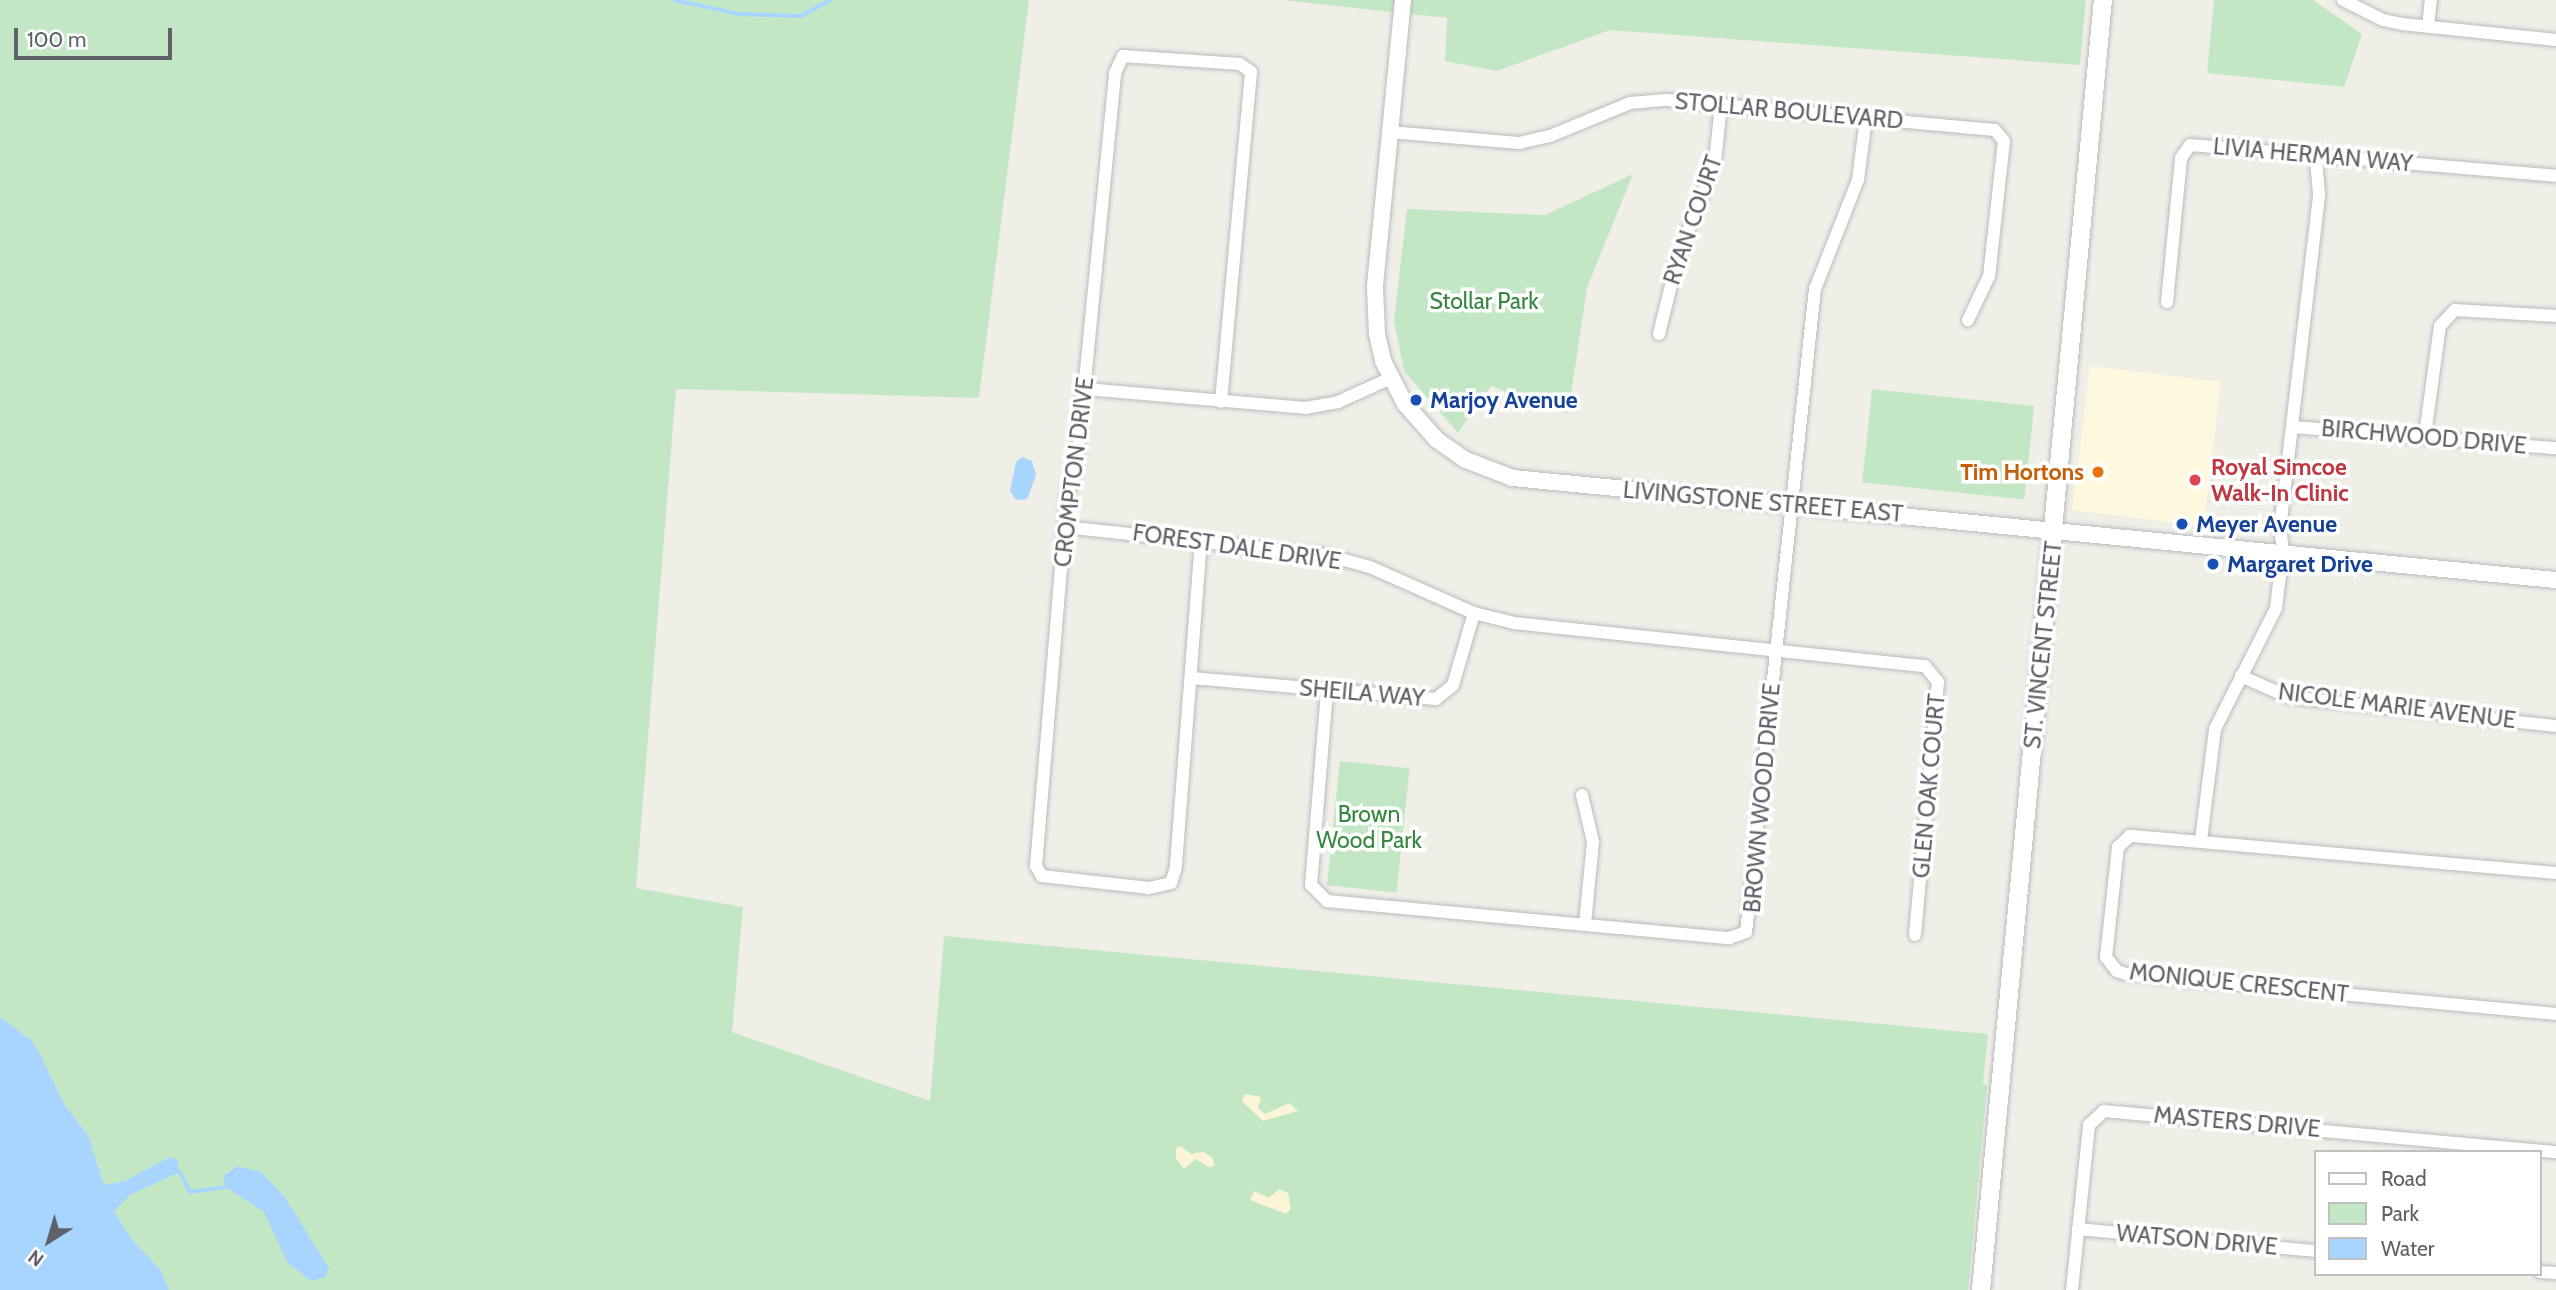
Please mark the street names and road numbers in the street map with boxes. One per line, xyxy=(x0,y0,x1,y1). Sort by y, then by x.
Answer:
street label: STOLLAR BOULEVARD xyxy=(1674,87,1904,135)
street label: LIVIA HERMAN WAY xyxy=(2212,133,2414,177)
street label: RYAN COURT xyxy=(1658,152,1728,288)
street label: CROMPTON DRIVE xyxy=(1049,375,1099,569)
street label: BIRCHWOOD DRIVE xyxy=(2320,414,2528,460)
street label: LIVINGSTONE STREET EAST xyxy=(1622,476,1904,528)
street label: FOREST DALE DRIVE xyxy=(1131,519,1343,575)
street label: ST. VINCENT STREET xyxy=(2018,540,2068,750)
street label: SHEILA WAY xyxy=(1298,674,1426,712)
street label: NICOLE MARIE AVENUE xyxy=(2277,678,2517,734)
street label: BROWN WOOD DRIVE xyxy=(1738,682,1786,914)
street label: GLEN OAK COURT xyxy=(1907,693,1951,879)
street label: MONIQUE CRESCENT xyxy=(2128,958,2350,1008)
street label: MASTERS DRIVE xyxy=(2153,1101,2321,1143)
street label: WATSON DRIVE xyxy=(2115,1219,2279,1261)

